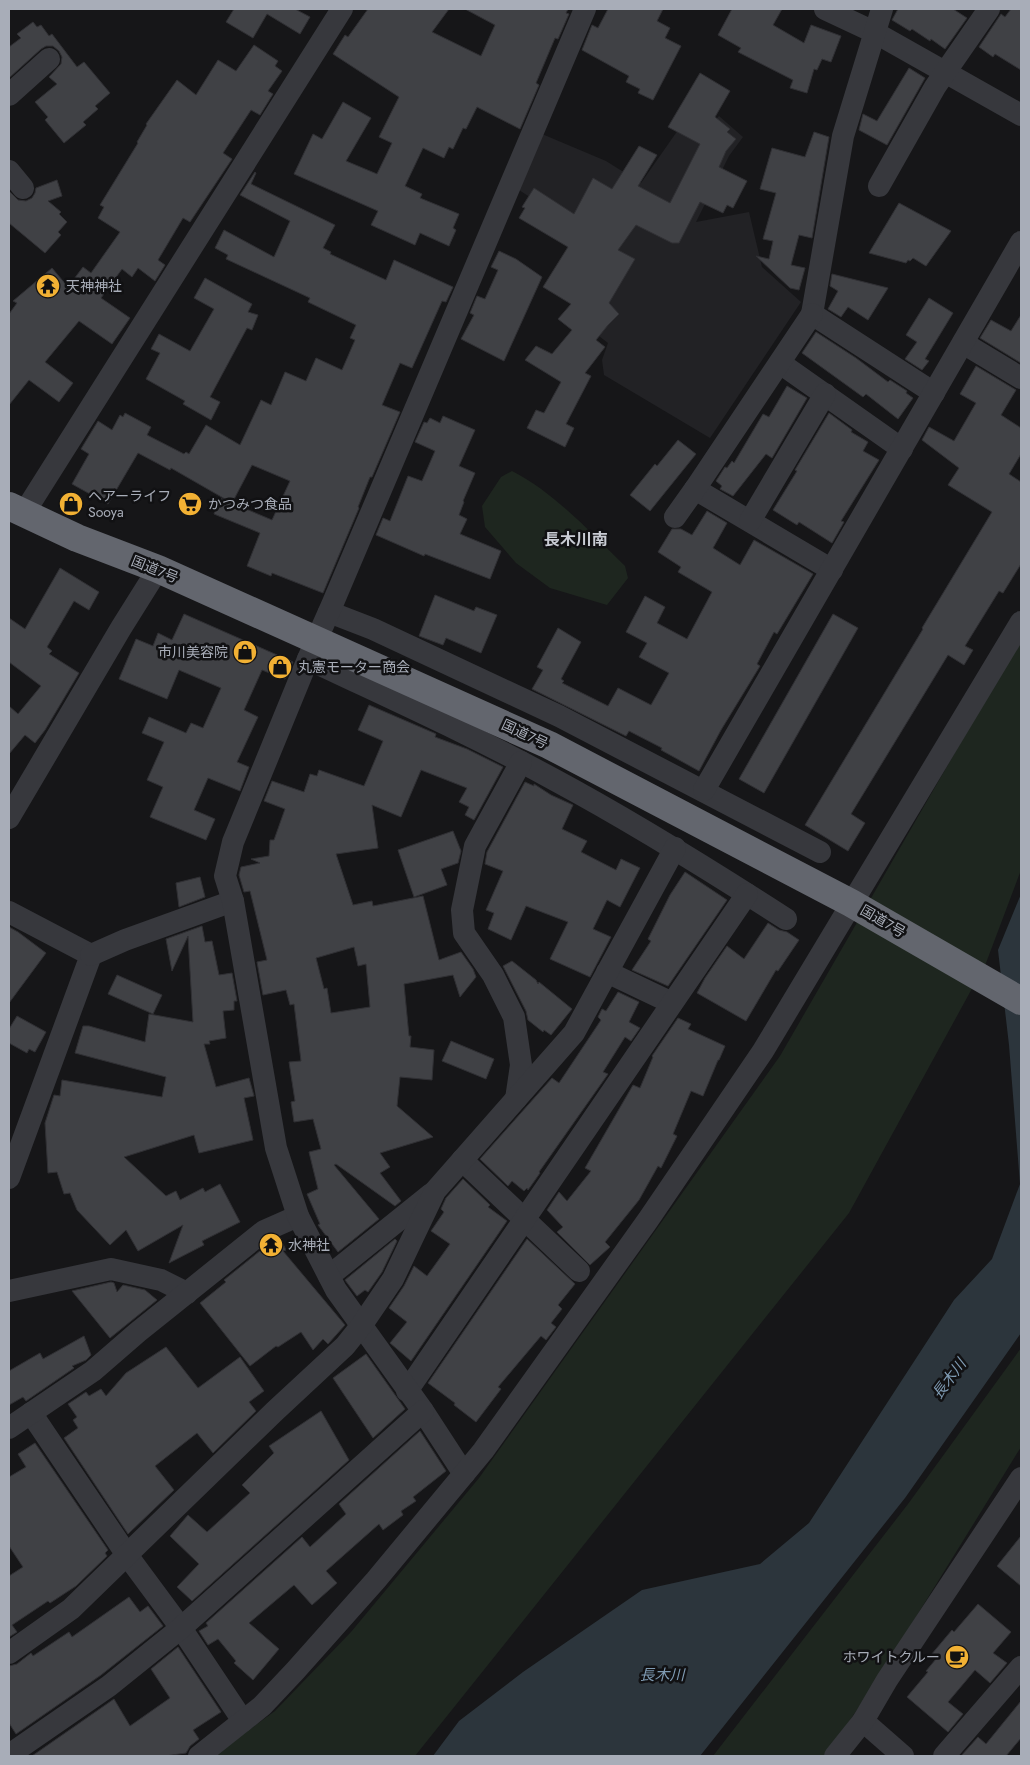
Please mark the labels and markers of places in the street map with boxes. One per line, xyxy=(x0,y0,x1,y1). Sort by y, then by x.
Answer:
temple icon: 天神神社 xyxy=(35,273,61,299)
place label: 天神神社 xyxy=(66,276,122,296)
place label: ヘアーライフ Sooya xyxy=(88,486,171,522)
shop icon: ヘアーライフ Sooya xyxy=(58,491,84,517)
supermarket icon: かつみつ食品 xyxy=(177,491,203,517)
place label: かつみつ食品 xyxy=(208,494,292,514)
shop icon: 市川美容院 xyxy=(232,639,258,665)
place label: 市川美容院 xyxy=(158,642,228,662)
shop icon: 丸憲モーター商会 xyxy=(267,654,293,680)
place label: 丸憲モーター商会 xyxy=(298,657,410,677)
temple icon: 水神社 xyxy=(258,1232,284,1258)
place label: 水神社 xyxy=(288,1235,330,1255)
cafe icon: ホワイトクルー xyxy=(944,1644,970,1670)
place label: ホワイトクルー xyxy=(842,1647,940,1667)

